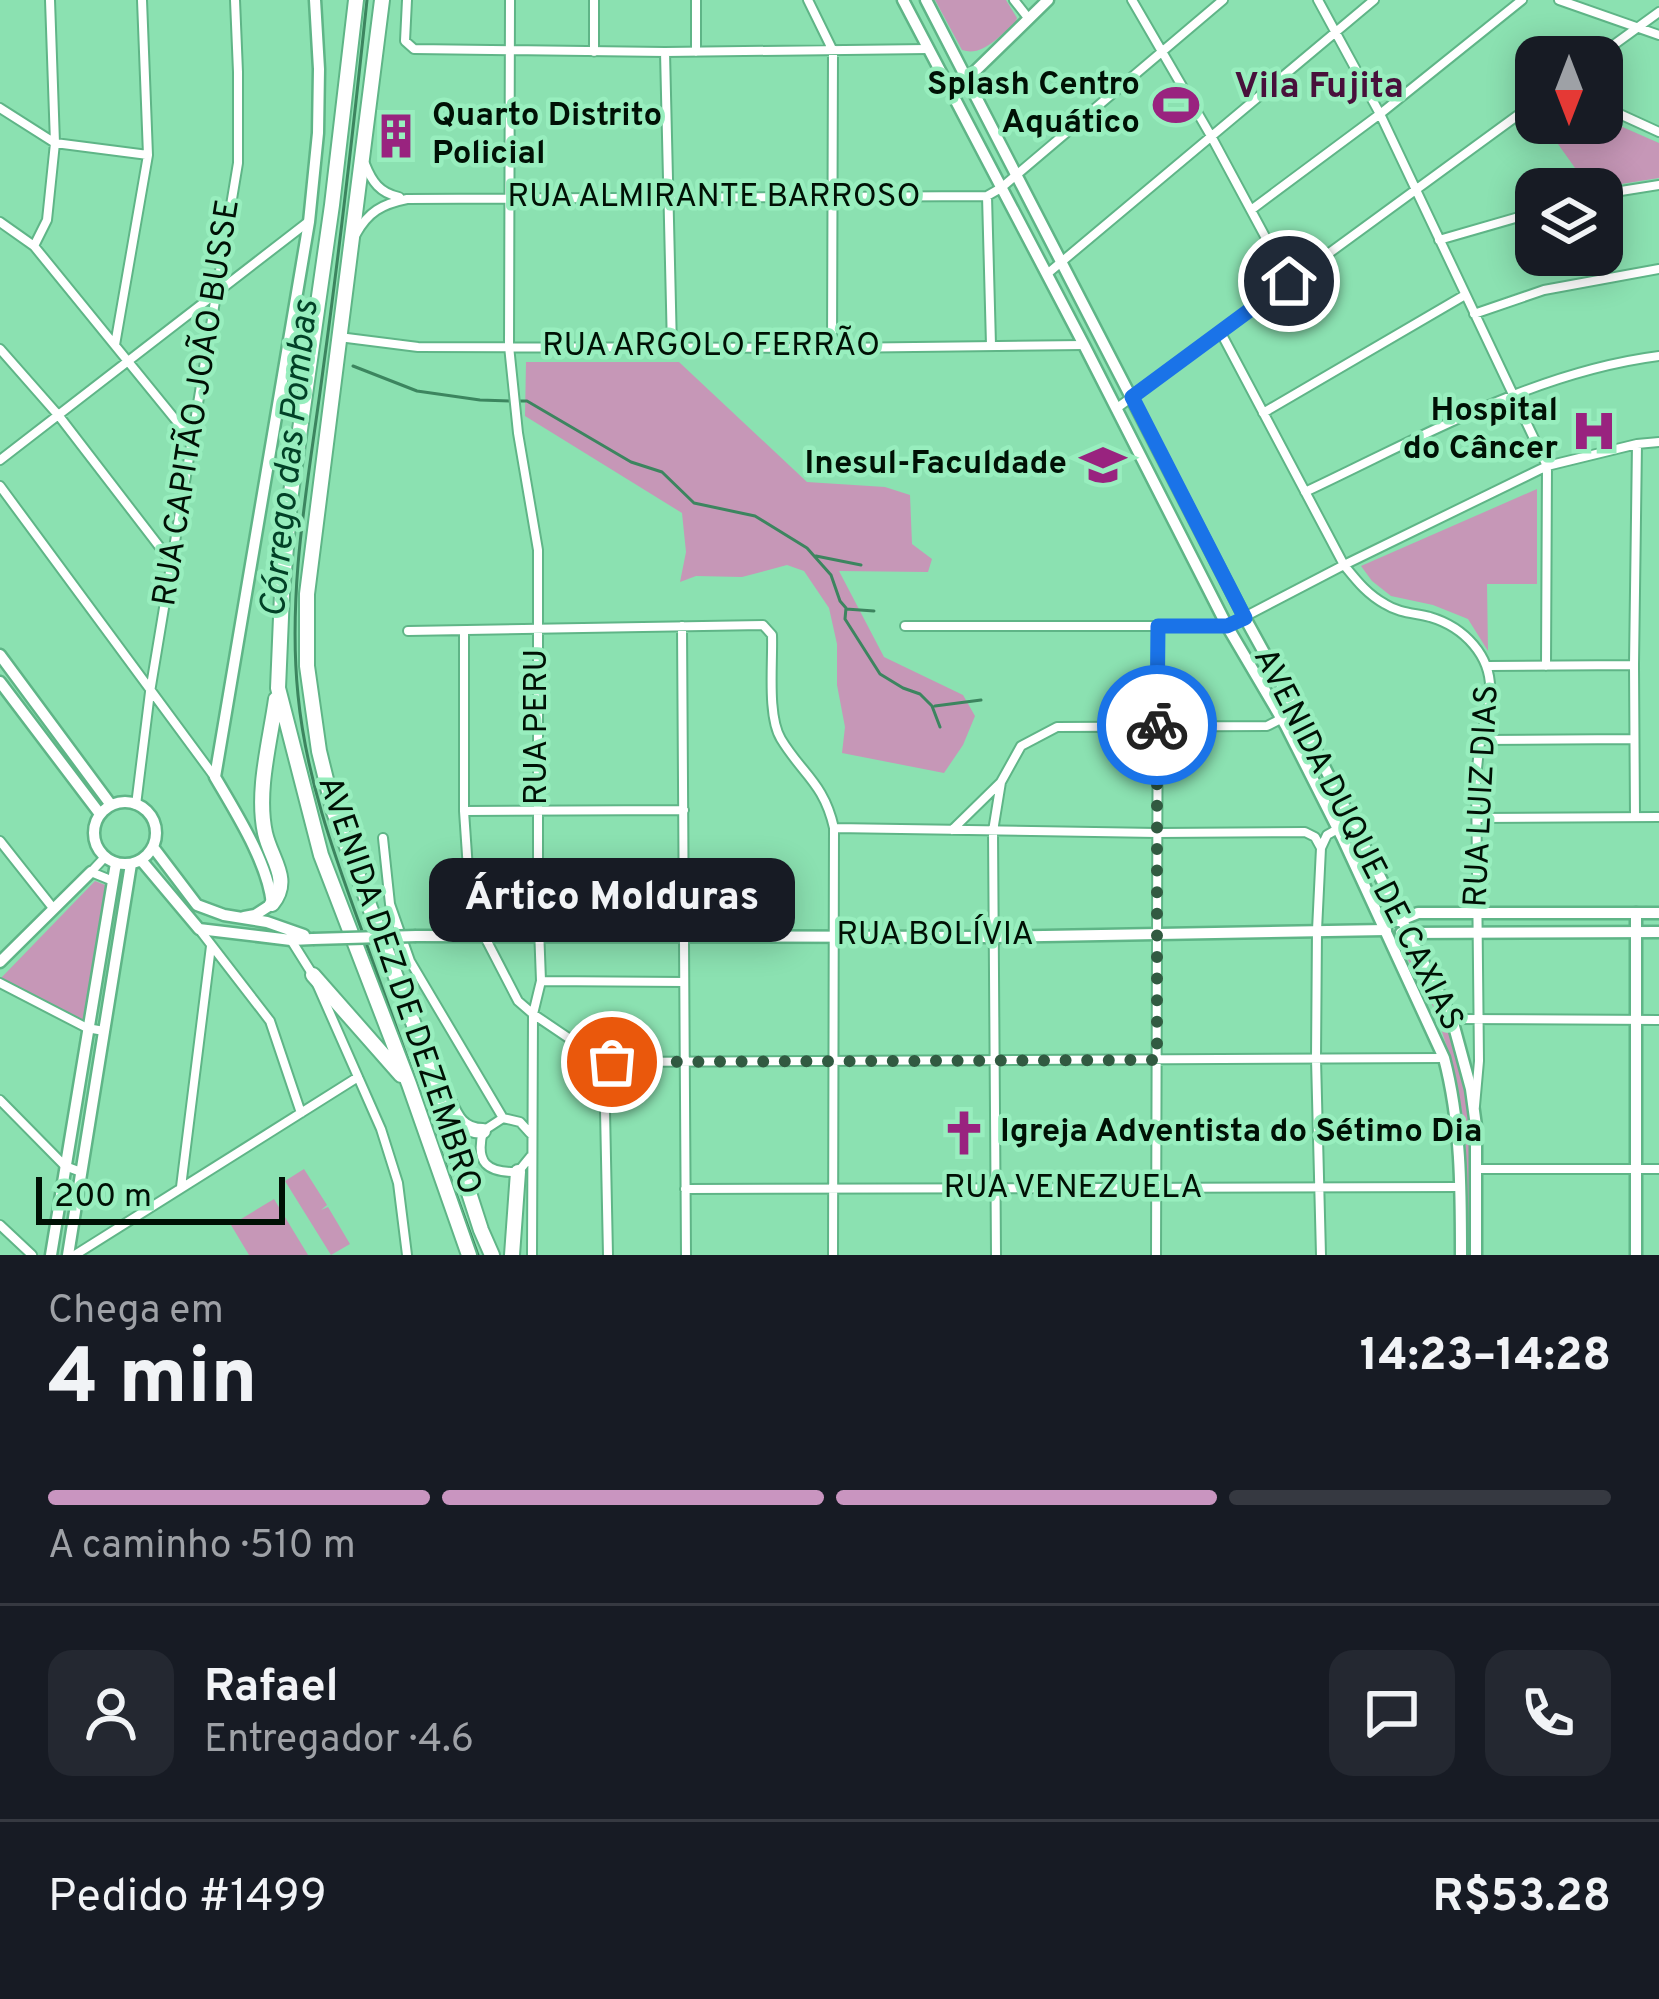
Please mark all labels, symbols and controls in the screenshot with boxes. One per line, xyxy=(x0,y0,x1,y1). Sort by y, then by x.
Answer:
north arrow xyxy=(1515,36,1623,144)
map controls xyxy=(1515,36,1623,276)
place label: Splash Centro Aquático xyxy=(927,65,1140,145)
district label: Vila Fujita xyxy=(1234,65,1404,111)
sports icon: Splash Centro Aquático xyxy=(1151,80,1201,130)
place label: Quarto Distrito Policial xyxy=(432,96,662,176)
building icon: Quarto Distrito Policial xyxy=(371,111,421,161)
button: layers xyxy=(1515,168,1623,276)
street label: RUA ALMIRANTE BARROSO xyxy=(507,177,921,219)
street label: RUA CAPITÃO JOÃO BUSSE xyxy=(144,196,251,609)
pin xyxy=(1238,230,1340,332)
icon: home xyxy=(1256,248,1322,314)
water label: Córrego das Pombas xyxy=(251,297,331,620)
street label: RUA ARGOLO FERRÃO xyxy=(542,325,880,368)
place label: Hospital do Câncer xyxy=(1403,391,1558,471)
hospital icon: Hospital do Câncer xyxy=(1569,406,1619,456)
school or university icon: Inesul-Faculdade xyxy=(1078,440,1128,490)
place label: Inesul-Faculdade xyxy=(805,444,1067,486)
street label: AVENIDA DUQUE DE CAXIAS xyxy=(1242,642,1472,1038)
street label: RUA PERU xyxy=(517,649,559,805)
courier xyxy=(1097,665,1217,785)
street label: RUA LUIZ DIAS xyxy=(1456,684,1510,908)
icon: bike xyxy=(1124,692,1190,758)
street label: AVENIDA DEZ DE DEZEMBRO xyxy=(306,771,490,1201)
callout: Ártico Molduras xyxy=(429,858,795,942)
text: Ártico Molduras xyxy=(465,875,759,924)
street label: RUA BOLÍVIA xyxy=(836,914,1034,957)
pin xyxy=(561,1011,663,1113)
icon: bag xyxy=(579,1029,645,1095)
church icon: Igreja Adventista do Sétimo Dia xyxy=(939,1108,989,1158)
place label: Igreja Adventista do Sétimo Dia xyxy=(1000,1112,1482,1154)
street label: RUA VENEZUELA xyxy=(943,1168,1203,1210)
scale bar xyxy=(36,1171,285,1224)
text: 200 m xyxy=(54,1177,152,1219)
text: Chega em xyxy=(48,1288,224,1337)
text: 14:23–14:28 xyxy=(1360,1329,1611,1386)
text: 4 min xyxy=(48,1332,257,1431)
text: A caminho · 510 m xyxy=(48,1523,356,1572)
button: person xyxy=(48,1650,174,1776)
button: chat xyxy=(1329,1650,1455,1776)
button: phone xyxy=(1485,1650,1611,1776)
text: Rafael xyxy=(204,1660,339,1717)
text: Entregador · 4.6 xyxy=(204,1717,474,1766)
text: Pedido #1499 xyxy=(48,1870,327,1927)
text: R$53.28 xyxy=(1433,1870,1611,1927)

